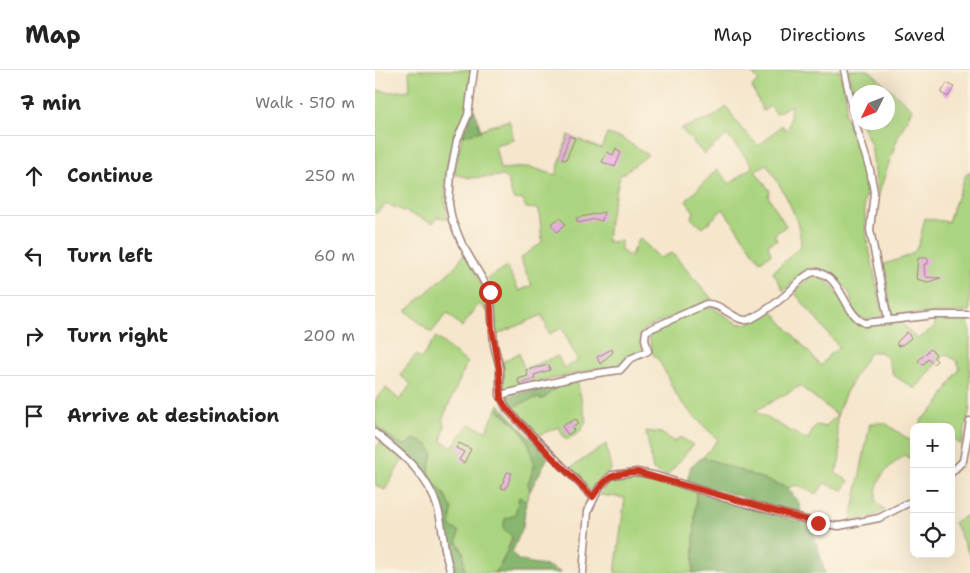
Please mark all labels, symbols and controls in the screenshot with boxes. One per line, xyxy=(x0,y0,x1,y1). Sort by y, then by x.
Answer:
text: Map xyxy=(25,19,81,51)
text: Map xyxy=(714,23,752,47)
text: Directions xyxy=(780,23,866,47)
text: Saved xyxy=(894,23,945,47)
north arrow xyxy=(850,85,895,130)
text: 7 min xyxy=(20,89,81,117)
text: Walk · 510 m xyxy=(255,92,355,113)
icon: ahead xyxy=(20,162,48,190)
text: Continue xyxy=(67,163,153,188)
text: 250 m xyxy=(304,165,355,186)
icon: left xyxy=(20,242,48,270)
text: Turn left xyxy=(67,243,153,268)
text: 60 m xyxy=(314,245,355,266)
route start xyxy=(479,281,502,304)
icon: right xyxy=(20,322,48,350)
text: Turn right xyxy=(67,323,168,348)
text: 200 m xyxy=(303,325,355,346)
icon: arrive xyxy=(20,402,48,430)
text: Arrive at destination xyxy=(67,403,279,428)
map controls xyxy=(910,423,955,558)
button: + xyxy=(910,423,955,468)
button: − xyxy=(910,468,955,513)
route end xyxy=(807,512,830,535)
button: locate xyxy=(910,513,955,558)

